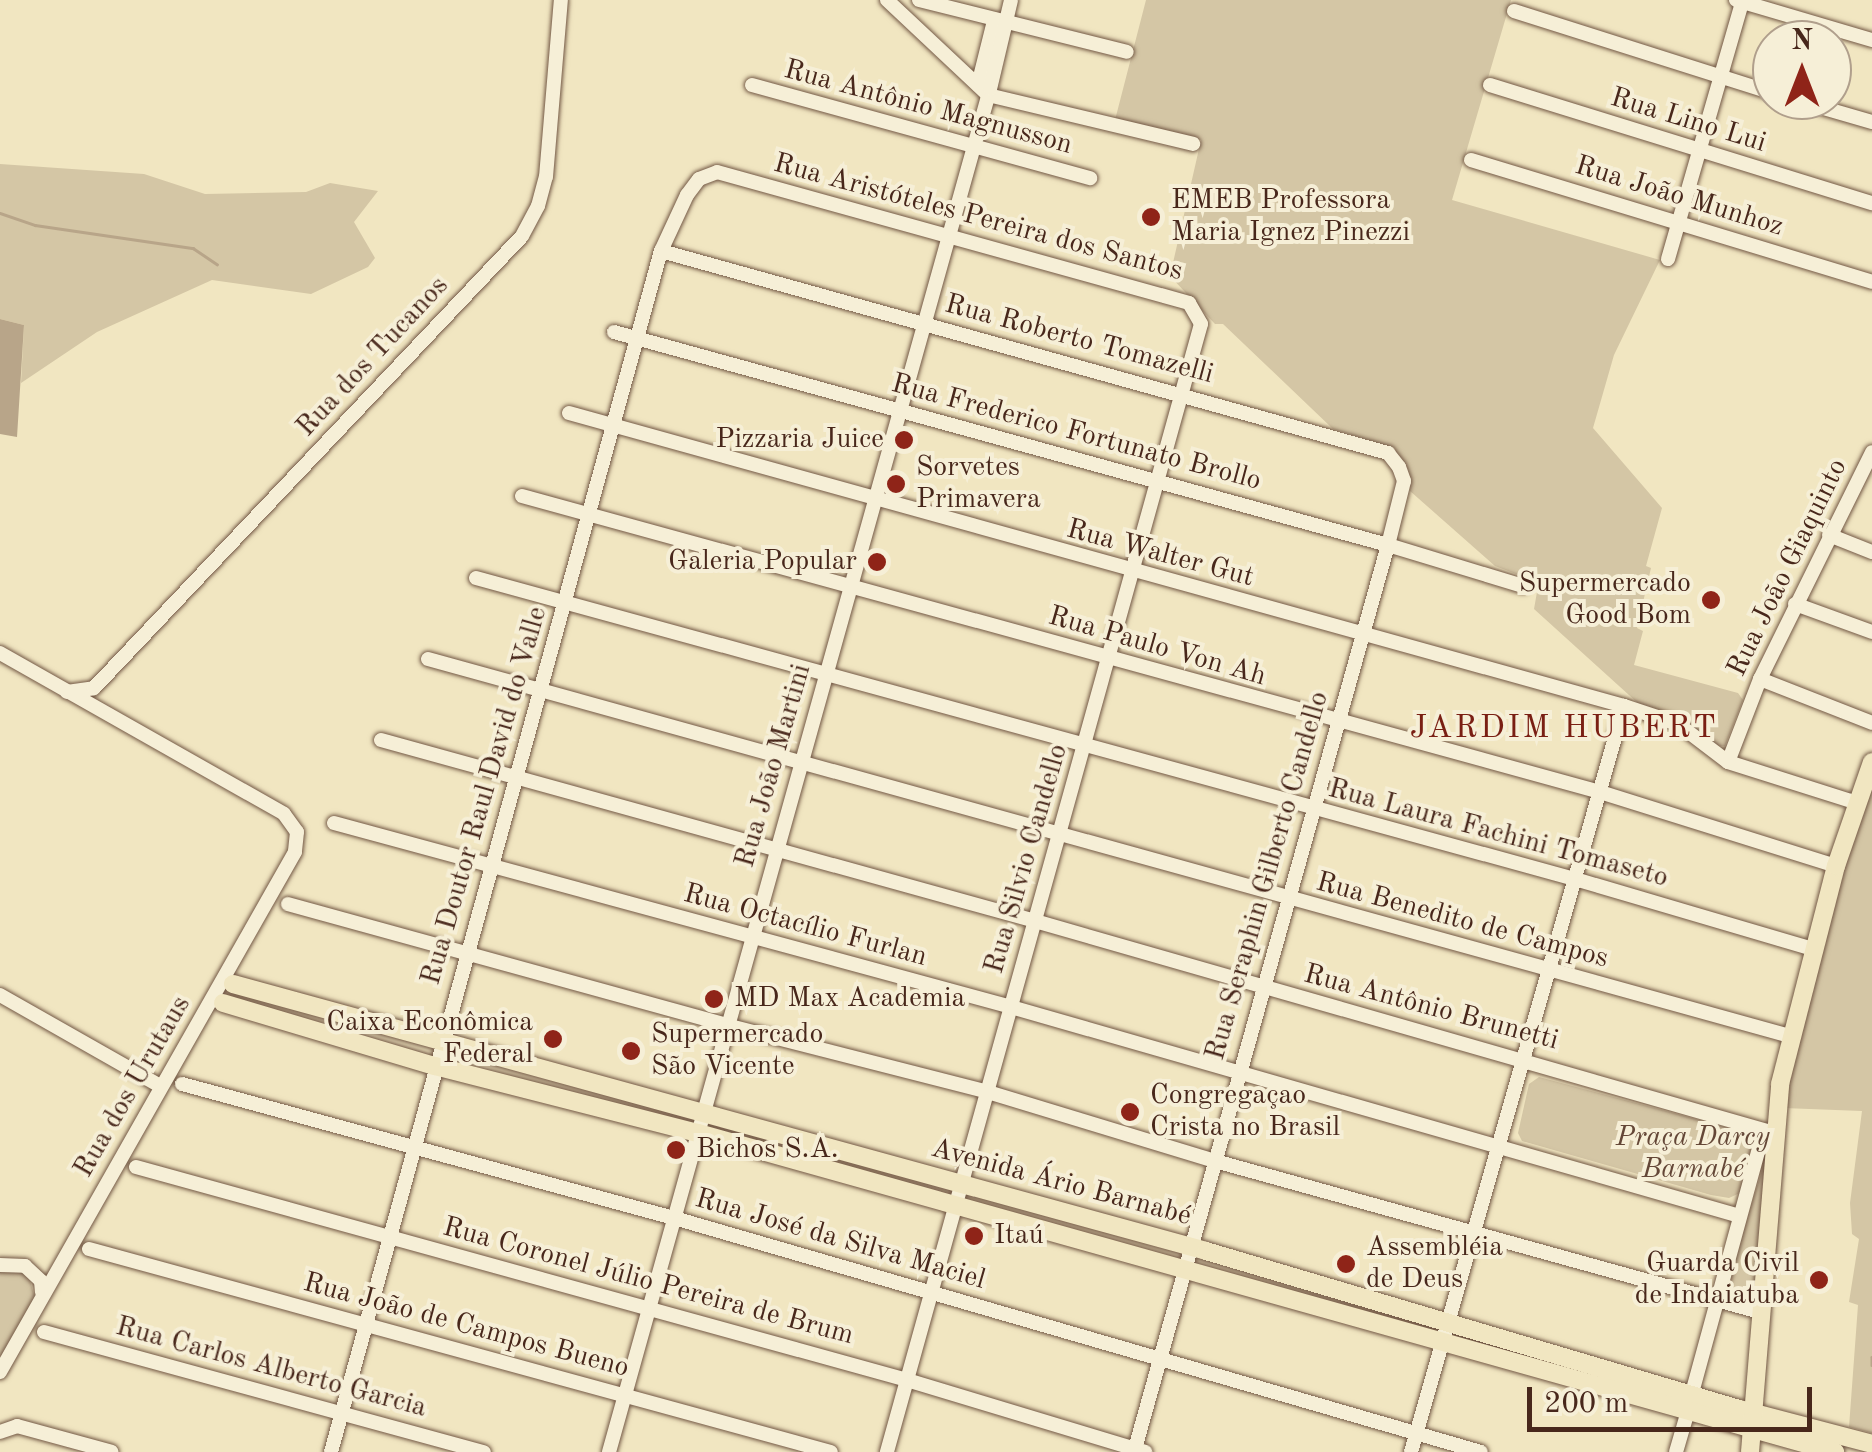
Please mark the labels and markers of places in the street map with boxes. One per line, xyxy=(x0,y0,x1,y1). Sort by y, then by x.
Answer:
place label: EMEB Professora Maria Ignez Pinezzi xyxy=(1171,184,1410,250)
marker: EMEB Professora Maria Ignez Pinezzi xyxy=(1140,206,1162,228)
place label: Pizzaria Juice xyxy=(715,423,884,457)
marker: Pizzaria Juice xyxy=(893,429,915,451)
place label: Sorvetes Primavera xyxy=(916,451,1041,517)
marker: Sorvetes Primavera xyxy=(885,473,907,495)
place label: Galeria Popular xyxy=(668,545,857,579)
marker: Galeria Popular xyxy=(866,551,888,573)
place label: Supermercado Good Bom xyxy=(1519,567,1691,633)
marker: Supermercado Good Bom xyxy=(1700,589,1722,611)
place label: MD Max Academia xyxy=(734,982,965,1016)
marker: MD Max Academia xyxy=(703,988,725,1010)
place label: Caixa Econômica Federal xyxy=(326,1006,533,1072)
place label: Supermercado São Vicente xyxy=(651,1018,823,1084)
marker: Caixa Econômica Federal xyxy=(542,1028,564,1050)
marker: Supermercado São Vicente xyxy=(620,1040,642,1062)
place label: Congregaçao Crista no Brasil xyxy=(1150,1079,1340,1145)
marker: Congregaçao Crista no Brasil xyxy=(1119,1101,1141,1123)
place label: Bichos S.A. xyxy=(696,1133,839,1167)
marker: Bichos S.A. xyxy=(665,1139,687,1161)
place label: Itaú xyxy=(994,1219,1044,1253)
marker: Itaú xyxy=(963,1225,985,1247)
place label: Assembléia de Deus xyxy=(1366,1231,1503,1297)
place label: Guarda Civil de Indaiatuba xyxy=(1635,1247,1799,1313)
marker: Assembléia de Deus xyxy=(1335,1253,1357,1275)
marker: Guarda Civil de Indaiatuba xyxy=(1808,1269,1830,1291)

